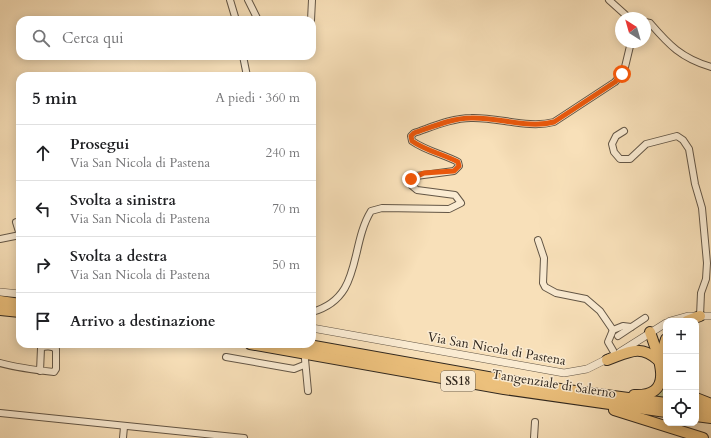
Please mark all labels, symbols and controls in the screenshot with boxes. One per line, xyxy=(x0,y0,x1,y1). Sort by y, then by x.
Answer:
north arrow xyxy=(615,12,651,48)
search box xyxy=(16,16,316,60)
icon: search xyxy=(30,27,52,49)
text: Cerca qui xyxy=(62,28,124,48)
route start xyxy=(613,65,631,83)
text: 5 min xyxy=(32,87,77,110)
text: A piedi · 360 m xyxy=(215,89,300,107)
text: Prosegui xyxy=(70,134,129,154)
icon: ahead xyxy=(32,142,54,164)
text: 240 m xyxy=(266,144,300,162)
text: Via San Nicola di Pastena xyxy=(70,154,210,172)
route end xyxy=(402,170,420,188)
text: Svolta a sinistra xyxy=(70,190,176,210)
icon: left xyxy=(32,198,54,220)
text: 70 m xyxy=(272,200,300,218)
text: Via San Nicola di Pastena xyxy=(70,210,210,228)
text: Svolta a destra xyxy=(70,246,167,266)
icon: right xyxy=(32,254,54,276)
text: 50 m xyxy=(272,256,300,274)
text: Via San Nicola di Pastena xyxy=(70,266,210,284)
icon: arrive xyxy=(32,310,54,332)
text: Arrivo a destinazione xyxy=(70,311,216,331)
map controls xyxy=(663,318,699,426)
button: + xyxy=(663,318,699,354)
street label: Via San Nicola di Pastena xyxy=(426,328,568,370)
button: − xyxy=(663,354,699,390)
street label: Tangenziale di Salerno xyxy=(490,365,617,403)
road number: SS18 xyxy=(441,371,475,391)
button: locate xyxy=(663,390,699,426)

